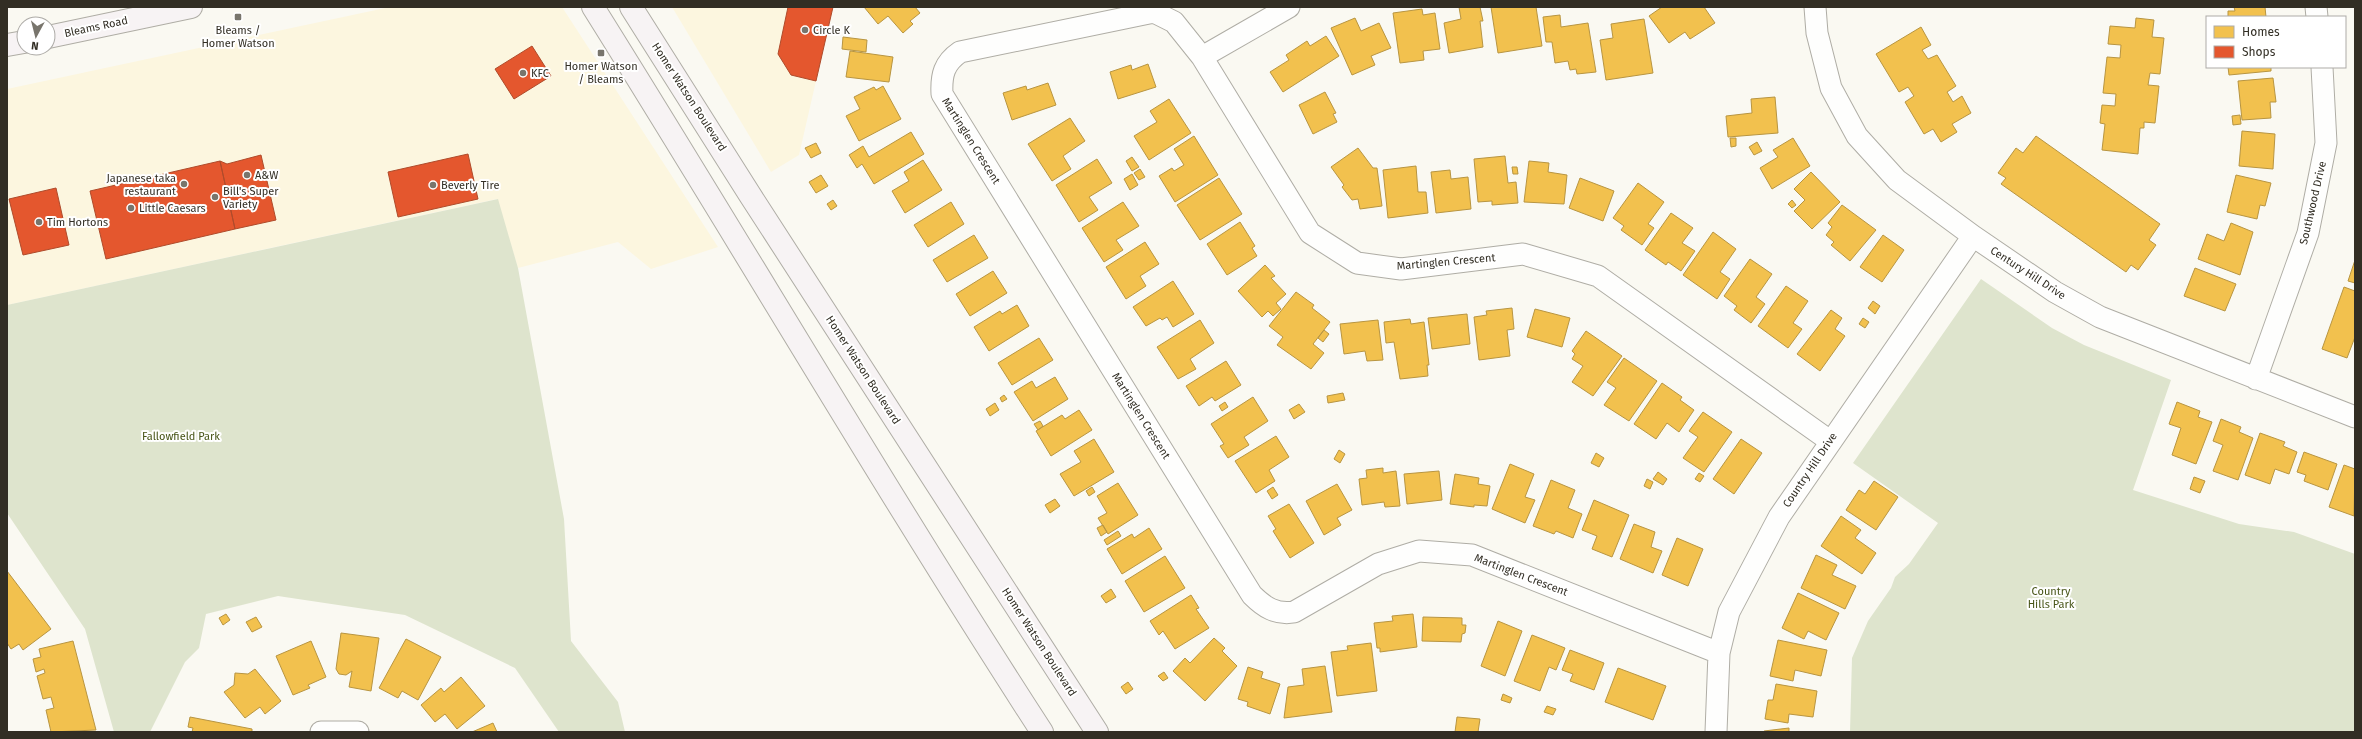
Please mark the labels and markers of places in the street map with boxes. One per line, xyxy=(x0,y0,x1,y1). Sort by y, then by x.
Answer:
marker: Bleams / Homer Watson xyxy=(233,12,243,22)
place label: Bleams / Homer Watson xyxy=(201,24,275,50)
place label: Circle K xyxy=(813,24,851,37)
marker: Circle K xyxy=(800,25,810,35)
marker: Homer Watson / Bleams xyxy=(596,48,606,58)
place label: Homer Watson / Bleams xyxy=(564,60,638,86)
place label: KFC xyxy=(531,67,549,80)
marker: KFC xyxy=(518,68,528,78)
place label: A&W xyxy=(255,169,278,182)
marker: A&W xyxy=(242,170,252,180)
place label: Japanese taka restaurant xyxy=(106,172,176,198)
marker: Japanese taka restaurant xyxy=(179,179,189,189)
place label: Beverly Tire xyxy=(441,179,499,192)
marker: Beverly Tire xyxy=(428,180,438,190)
place label: Bill's Super Variety xyxy=(223,185,279,211)
marker: Bill's Super Variety xyxy=(210,192,220,202)
place label: Little Caesars xyxy=(139,202,206,215)
marker: Little Caesars xyxy=(126,203,136,213)
place label: Tim Hortons xyxy=(47,216,108,229)
marker: Tim Hortons xyxy=(34,217,44,227)

